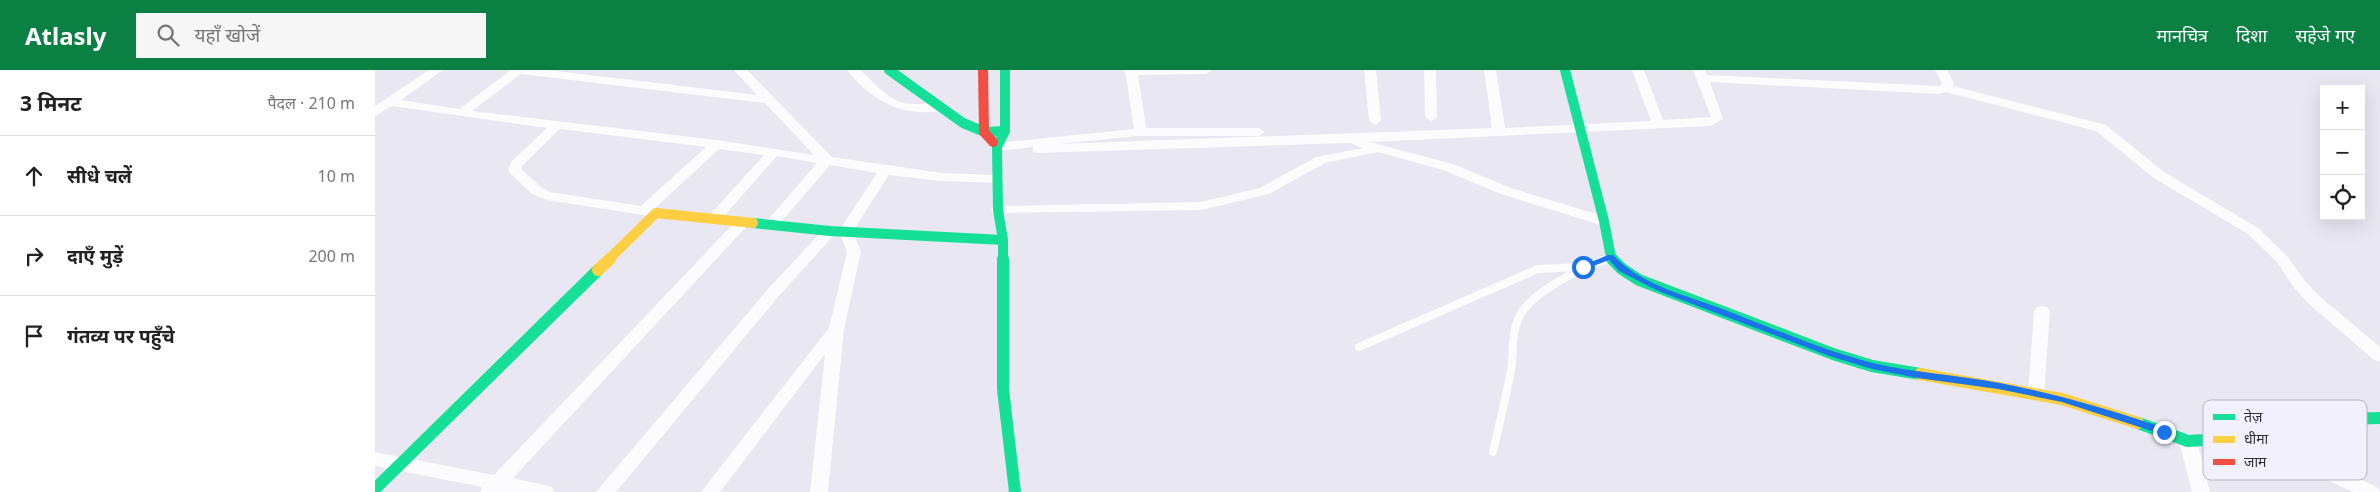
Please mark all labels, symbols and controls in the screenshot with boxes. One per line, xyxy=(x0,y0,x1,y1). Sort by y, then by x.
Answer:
search box xyxy=(136,13,486,58)
text: Atlasly xyxy=(25,19,106,52)
icon: search xyxy=(154,21,182,49)
text: यहाँ खोजें xyxy=(194,22,260,48)
text: मानचित्र xyxy=(2157,23,2208,47)
text: दिशा xyxy=(2236,23,2267,47)
text: सहेजे गए xyxy=(2295,23,2355,47)
map controls xyxy=(2320,85,2365,220)
button: + xyxy=(2320,85,2365,130)
text: 3 मिनट xyxy=(20,89,82,117)
text: पैदल · 210 m xyxy=(267,92,355,114)
button: − xyxy=(2320,130,2365,175)
icon: ahead xyxy=(20,162,48,190)
text: सीधे चलें xyxy=(67,163,132,189)
text: 10 m xyxy=(318,165,355,187)
button: locate xyxy=(2320,175,2365,220)
icon: right xyxy=(20,242,48,270)
text: दाएँ मुड़ें xyxy=(67,243,123,269)
text: 200 m xyxy=(308,245,355,267)
route start xyxy=(1572,256,1595,279)
icon: arrive xyxy=(20,322,48,350)
text: गंतव्य पर पहुँचे xyxy=(67,323,175,349)
legend xyxy=(2203,400,2367,480)
text: तेज़ xyxy=(2244,407,2263,426)
route end xyxy=(2153,421,2176,444)
text: धीमा xyxy=(2244,429,2269,448)
text: जाम xyxy=(2244,452,2267,471)

